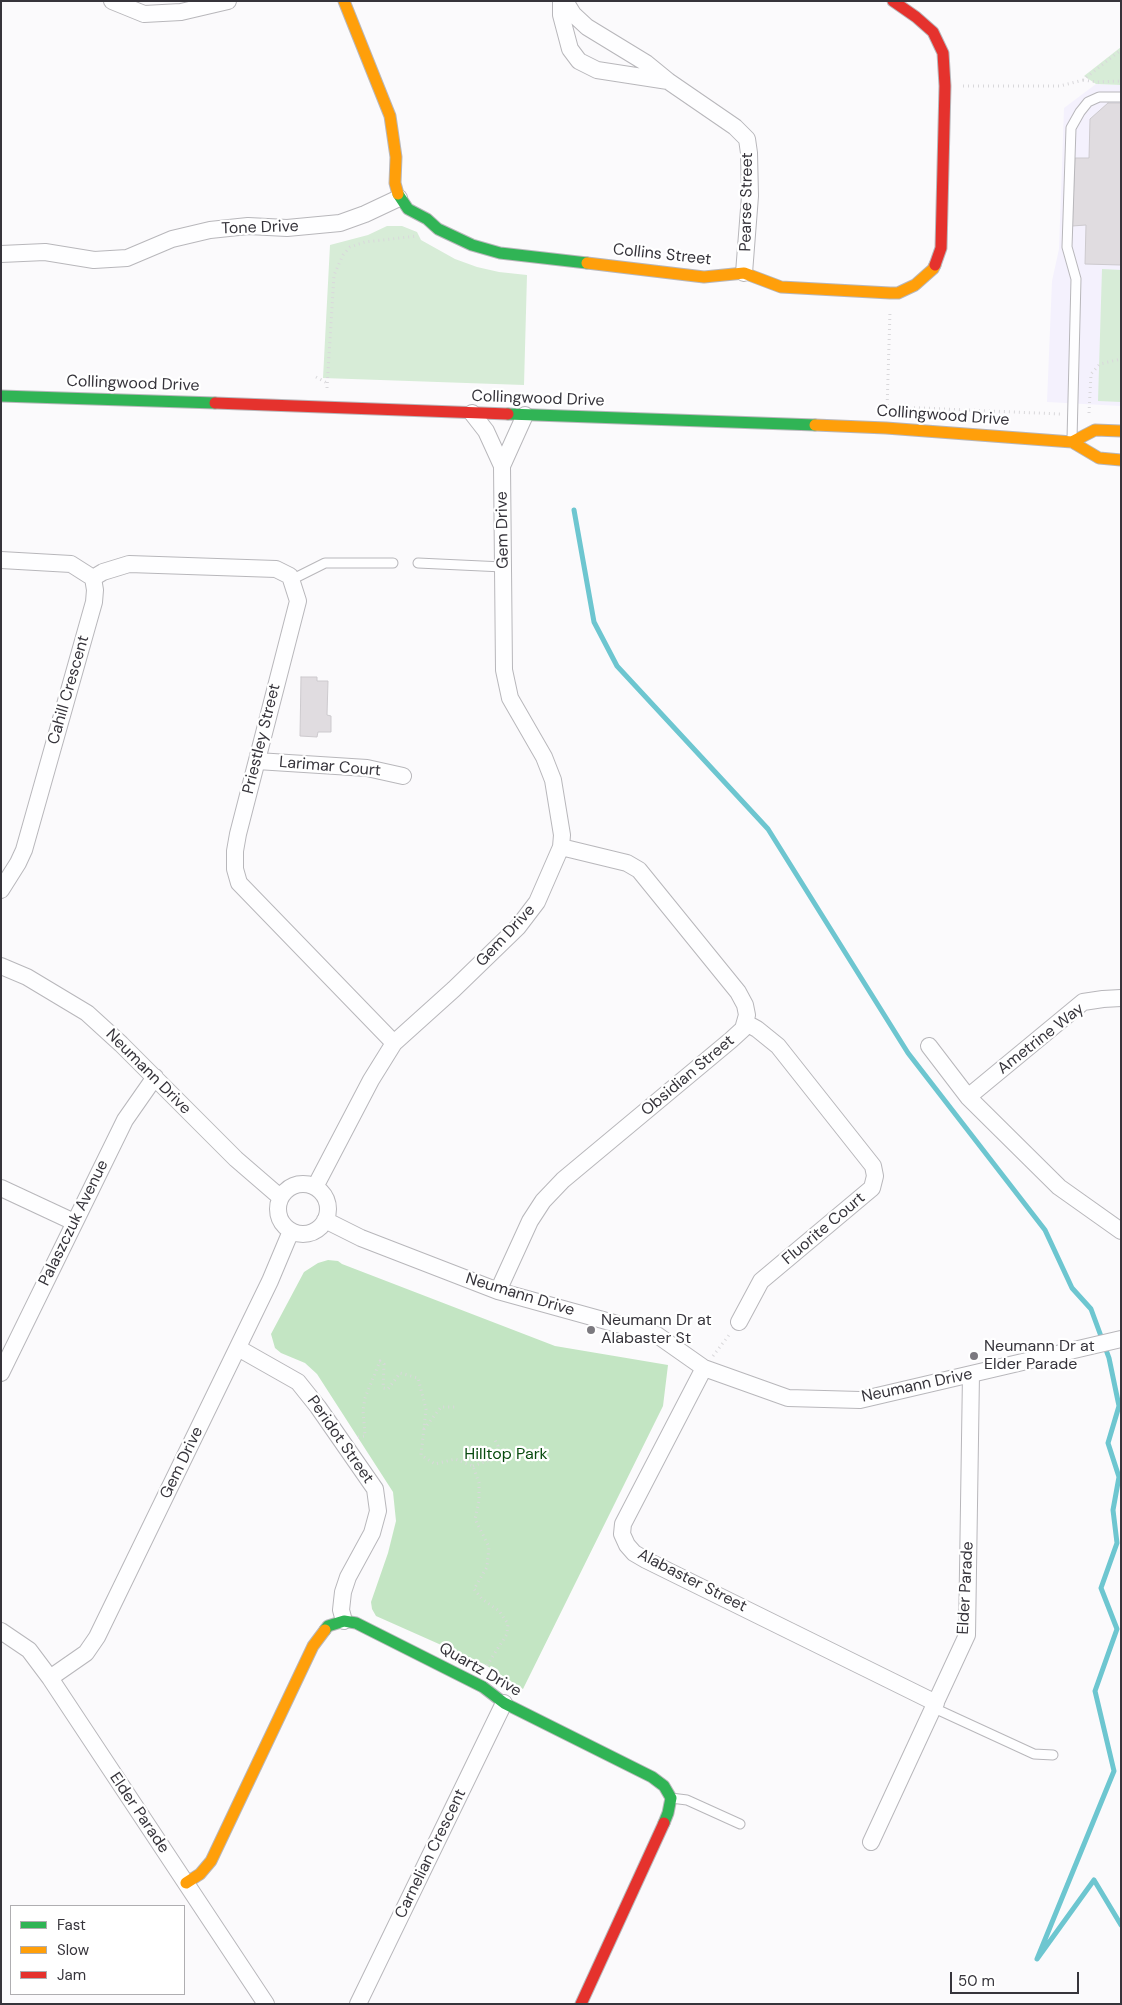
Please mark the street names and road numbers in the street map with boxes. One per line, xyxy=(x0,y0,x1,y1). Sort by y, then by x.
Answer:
street label: Pearse Street xyxy=(737,152,757,252)
street label: Tone Drive xyxy=(221,217,299,239)
street label: Collins Street xyxy=(612,240,712,270)
street label: Collingwood Drive xyxy=(66,372,200,396)
street label: Collingwood Drive xyxy=(471,387,605,411)
street label: Collingwood Drive xyxy=(876,402,1010,430)
street label: Gem Drive xyxy=(493,491,513,569)
street label: Cahill Crescent xyxy=(44,633,94,747)
street label: Priestley Street xyxy=(239,682,285,796)
street label: Larimar Court xyxy=(278,753,382,781)
street label: Gem Drive xyxy=(473,901,539,971)
street label: Ametrine Way xyxy=(994,999,1088,1079)
street label: Neumann Drive xyxy=(101,1025,195,1119)
street label: Obsidian Street xyxy=(638,1031,738,1121)
street label: Palaszczuk Avenue xyxy=(35,1157,113,1289)
street label: Fluorite Court xyxy=(779,1189,869,1269)
street label: Neumann Drive xyxy=(463,1269,577,1321)
street label: Neumann Drive xyxy=(860,1365,974,1407)
street label: Peridot Street xyxy=(303,1392,377,1488)
street label: Gem Drive xyxy=(156,1424,208,1502)
street label: Elder Parade xyxy=(954,1541,978,1635)
street label: Alabaster Street xyxy=(634,1545,750,1617)
street label: Quartz Drive xyxy=(435,1639,525,1701)
street label: Elder Parade xyxy=(105,1769,173,1857)
street label: Carnelian Crescent xyxy=(391,1786,471,1922)

